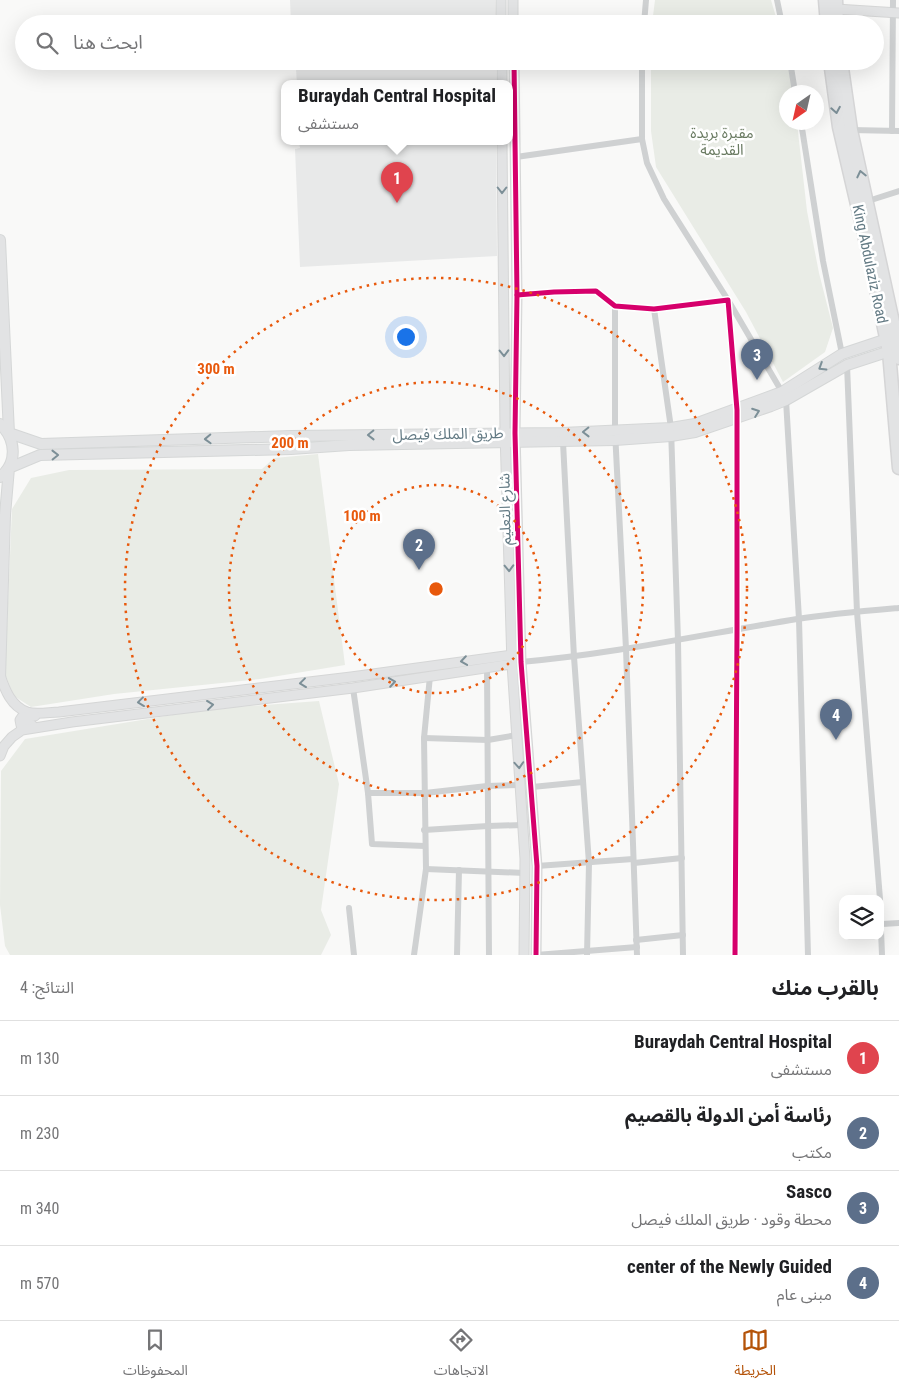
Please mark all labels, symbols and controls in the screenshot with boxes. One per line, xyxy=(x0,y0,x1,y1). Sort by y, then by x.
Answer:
search box xyxy=(15,15,884,70)
icon: search xyxy=(33,29,61,57)
text: ابحث هنا xyxy=(73,31,143,54)
popup xyxy=(281,80,513,145)
text: Buraydah Central Hospital xyxy=(298,84,496,107)
north arrow xyxy=(779,85,824,130)
one-way arrow xyxy=(830,105,840,114)
text: مستشفى xyxy=(298,114,359,133)
park label: مقبرة بريدة القديمة xyxy=(690,124,754,159)
pin: 1 xyxy=(381,162,413,203)
one-way arrow xyxy=(856,169,867,178)
one-way arrow xyxy=(497,187,507,195)
street label: King Abdulaziz Road xyxy=(849,203,891,325)
your location xyxy=(393,324,419,350)
pin: 3 xyxy=(741,339,773,380)
one-way arrow xyxy=(499,350,509,357)
text: 300 m xyxy=(197,360,235,378)
one-way arrow xyxy=(818,361,828,370)
one-way arrow xyxy=(751,408,760,418)
street label: طريق الملك فيصل xyxy=(392,424,504,445)
one-way arrow xyxy=(581,427,589,437)
one-way arrow xyxy=(366,430,374,440)
one-way arrow xyxy=(204,434,212,444)
text: 200 m xyxy=(271,434,309,452)
one-way arrow xyxy=(52,450,59,460)
street label: شارع التعليم xyxy=(495,473,518,545)
text: 100 m xyxy=(343,507,381,525)
pin: 2 xyxy=(403,529,435,570)
one-way arrow xyxy=(504,564,515,572)
centre of rings xyxy=(427,580,445,598)
one-way arrow xyxy=(459,655,467,666)
one-way arrow xyxy=(298,677,307,687)
one-way arrow xyxy=(388,677,396,688)
one-way arrow xyxy=(137,696,145,707)
pin: 4 xyxy=(820,699,852,740)
one-way arrow xyxy=(206,700,214,711)
one-way arrow xyxy=(513,761,524,769)
map controls xyxy=(839,895,884,940)
button: layers xyxy=(839,895,884,940)
text: بالقرب منك xyxy=(772,976,879,1000)
text: النتائج: 4 xyxy=(20,978,74,997)
text: Buraydah Central Hospital xyxy=(634,1030,832,1053)
text: 130 m xyxy=(20,1049,59,1068)
text: 1 xyxy=(859,1049,867,1068)
text: مستشفى xyxy=(771,1060,832,1079)
text: رئاسة أمن الدولة بالقصيم xyxy=(625,1104,832,1127)
text: 230 m xyxy=(20,1124,59,1143)
text: 2 xyxy=(859,1124,867,1143)
text: مكتب xyxy=(792,1143,832,1162)
text: Sasco xyxy=(786,1180,832,1203)
text: 340 m xyxy=(20,1199,59,1218)
text: 3 xyxy=(859,1199,867,1218)
text: محطة وقود · طريق الملك فيصل xyxy=(631,1210,832,1229)
text: center of the Newly Guided xyxy=(627,1255,832,1278)
text: 570 m xyxy=(20,1274,59,1293)
text: 4 xyxy=(859,1274,867,1293)
text: مبنى عام xyxy=(777,1285,832,1304)
tab: المحفوظات xyxy=(123,1326,188,1385)
tab: الاتجاهات xyxy=(434,1326,488,1385)
tab: الخريطة xyxy=(734,1326,776,1385)

